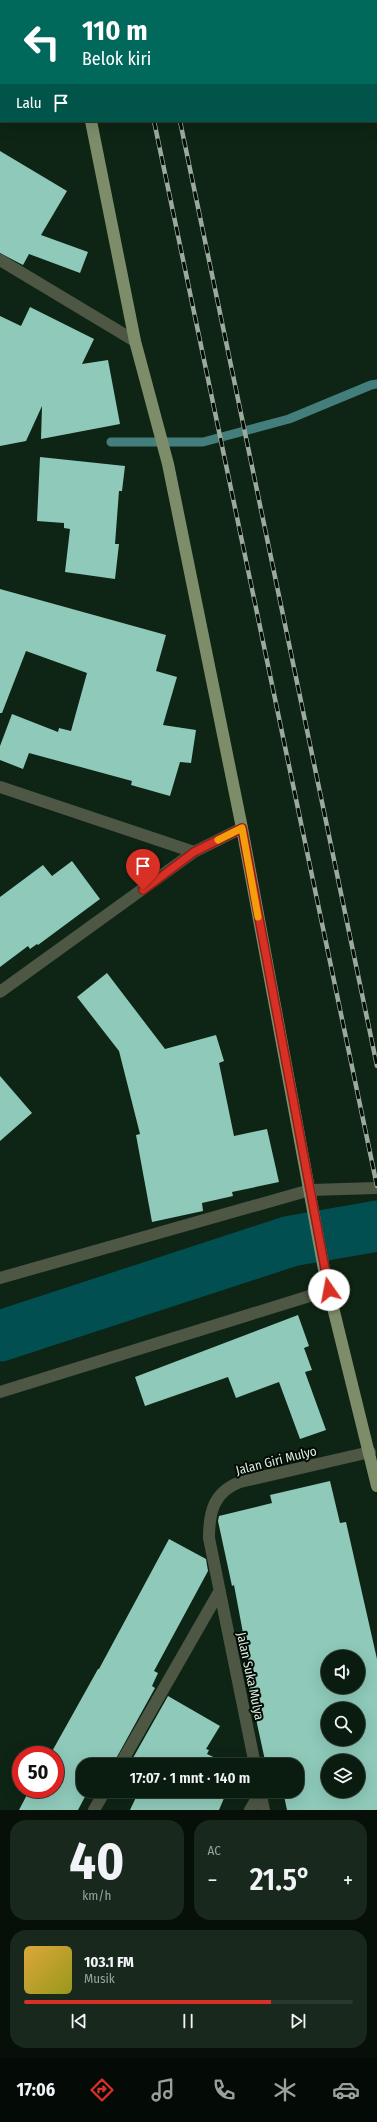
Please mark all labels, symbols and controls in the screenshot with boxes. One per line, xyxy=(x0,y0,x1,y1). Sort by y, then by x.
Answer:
text: 110 m xyxy=(82,14,148,47)
icon: left xyxy=(16,16,68,68)
text: Belok kiri xyxy=(82,48,151,70)
icon: arrive xyxy=(50,92,72,114)
text: Lalu xyxy=(16,94,42,112)
pin xyxy=(126,849,160,890)
icon: arrive xyxy=(132,855,154,877)
position arrow xyxy=(308,1269,350,1311)
street label: Jalan Giri Mulyo xyxy=(234,1443,318,1478)
street label: Jalan Suka Mulya xyxy=(234,1631,267,1721)
map controls xyxy=(321,1650,365,1798)
button: sound xyxy=(321,1650,365,1694)
button: search xyxy=(321,1702,365,1746)
speed limit sign: 50 xyxy=(12,1746,64,1798)
button: layers xyxy=(321,1754,365,1798)
text: 17:07 · 1 mnt · 140 m xyxy=(130,1769,250,1787)
text: 40 xyxy=(69,1830,124,1893)
text: AC xyxy=(208,1843,221,1858)
text: 21.5° xyxy=(250,1862,311,1898)
text: − xyxy=(208,1867,217,1894)
text: + xyxy=(343,1867,353,1894)
text: km/h xyxy=(82,1888,111,1903)
text: 103.1 FM xyxy=(84,1953,134,1971)
text: Musik xyxy=(84,1971,115,1986)
icon: previous xyxy=(68,2010,90,2032)
icon: pause xyxy=(177,2010,199,2032)
icon: next xyxy=(287,2010,309,2032)
icon: directions xyxy=(88,2076,116,2104)
icon: music xyxy=(149,2076,177,2104)
icon: phone xyxy=(210,2076,238,2104)
icon: climate xyxy=(271,2076,299,2104)
icon: car xyxy=(332,2076,360,2104)
text: 17:06 xyxy=(17,2079,55,2101)

